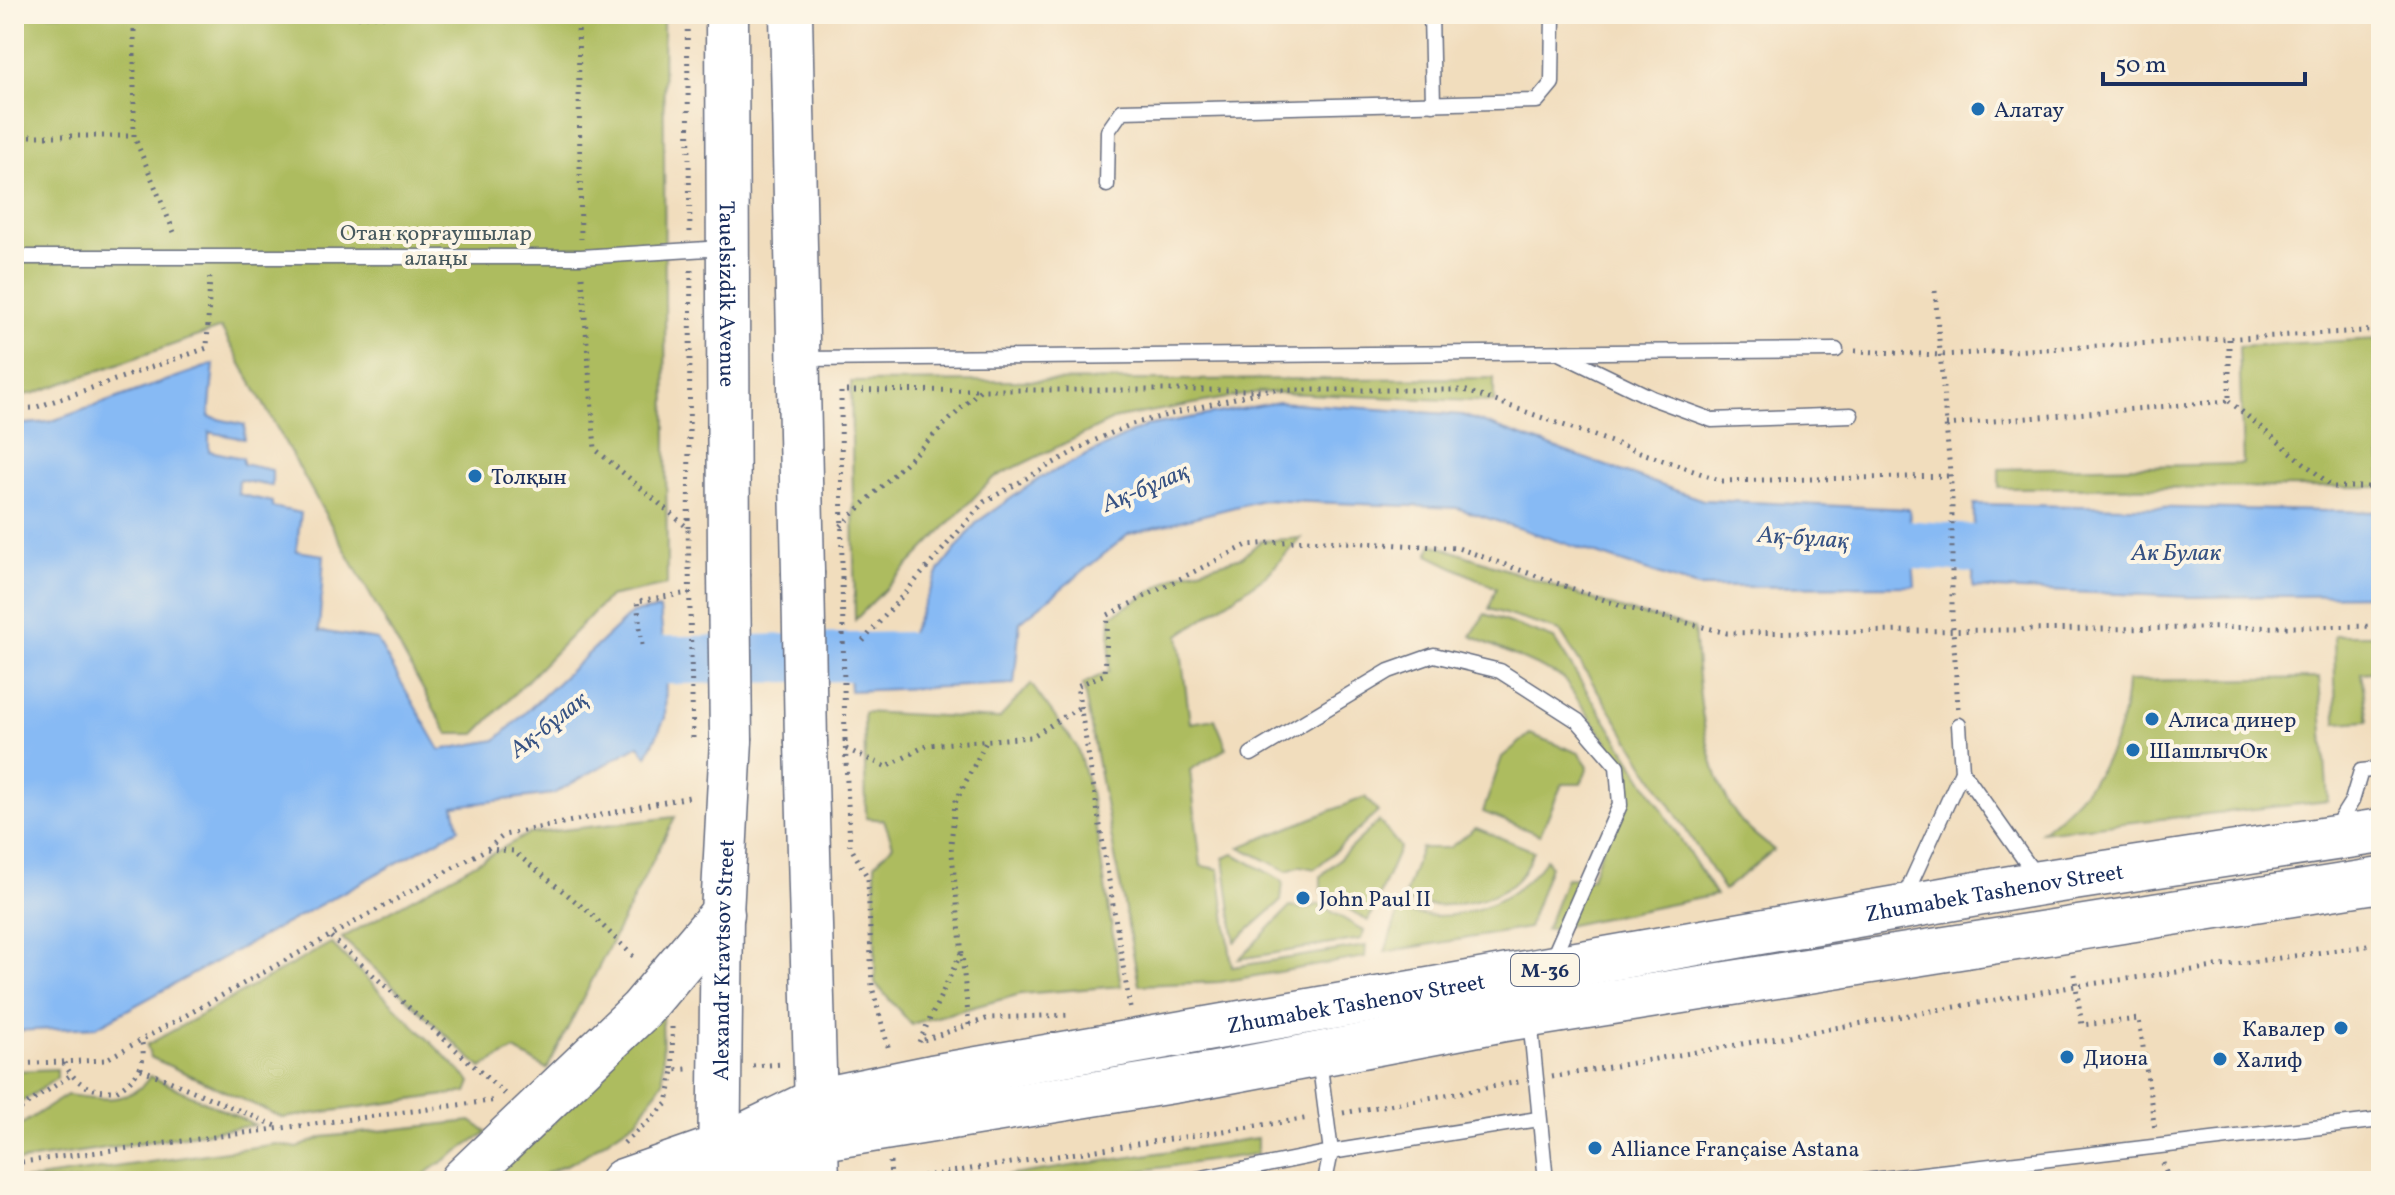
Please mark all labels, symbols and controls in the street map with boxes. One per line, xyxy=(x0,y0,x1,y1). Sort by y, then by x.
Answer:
scale bar xyxy=(2103,36,2305,86)
text: 50 m xyxy=(2115,49,2167,83)
place label: Алатау xyxy=(1994,96,2064,127)
marker: Алатау xyxy=(1969,100,1987,118)
street label: Tauelsizdik Avenue xyxy=(710,201,741,387)
park label: Отан қорғаушылар алаңы xyxy=(340,219,532,275)
water label: Ақ-бұлақ xyxy=(1096,455,1195,523)
place label: Толқын xyxy=(491,463,567,494)
marker: Толқын xyxy=(466,467,484,485)
water label: Ақ-бұлақ xyxy=(1755,519,1850,559)
water label: Ак Булак xyxy=(2130,537,2221,571)
water label: Ақ-бұлақ xyxy=(502,684,596,768)
place label: Алиса динер xyxy=(2168,706,2296,737)
marker: Алиса динер xyxy=(2143,710,2161,728)
place label: ШашлычОк xyxy=(2149,737,2268,768)
marker: ШашлычОк xyxy=(2124,741,2142,759)
street label: Alexandr Kravtsov Street xyxy=(707,838,744,1081)
street label: Zhumabek Tashenov Street xyxy=(1863,857,2126,931)
place label: John Paul II xyxy=(1319,885,1431,916)
marker: John Paul II xyxy=(1294,889,1312,907)
road number: M-36 xyxy=(1511,954,1579,986)
street label: Zhumabek Tashenov Street xyxy=(1225,967,1488,1043)
place label: Кавалер xyxy=(2242,1015,2325,1046)
marker: Кавалер xyxy=(2332,1019,2350,1037)
place label: Диона xyxy=(2083,1044,2148,1075)
place label: Халиф xyxy=(2236,1046,2302,1077)
marker: Диона xyxy=(2058,1048,2076,1066)
marker: Халиф xyxy=(2211,1050,2229,1068)
place label: Alliance Française Astana xyxy=(1611,1135,1859,1166)
marker: Alliance Française Astana xyxy=(1586,1139,1604,1157)

